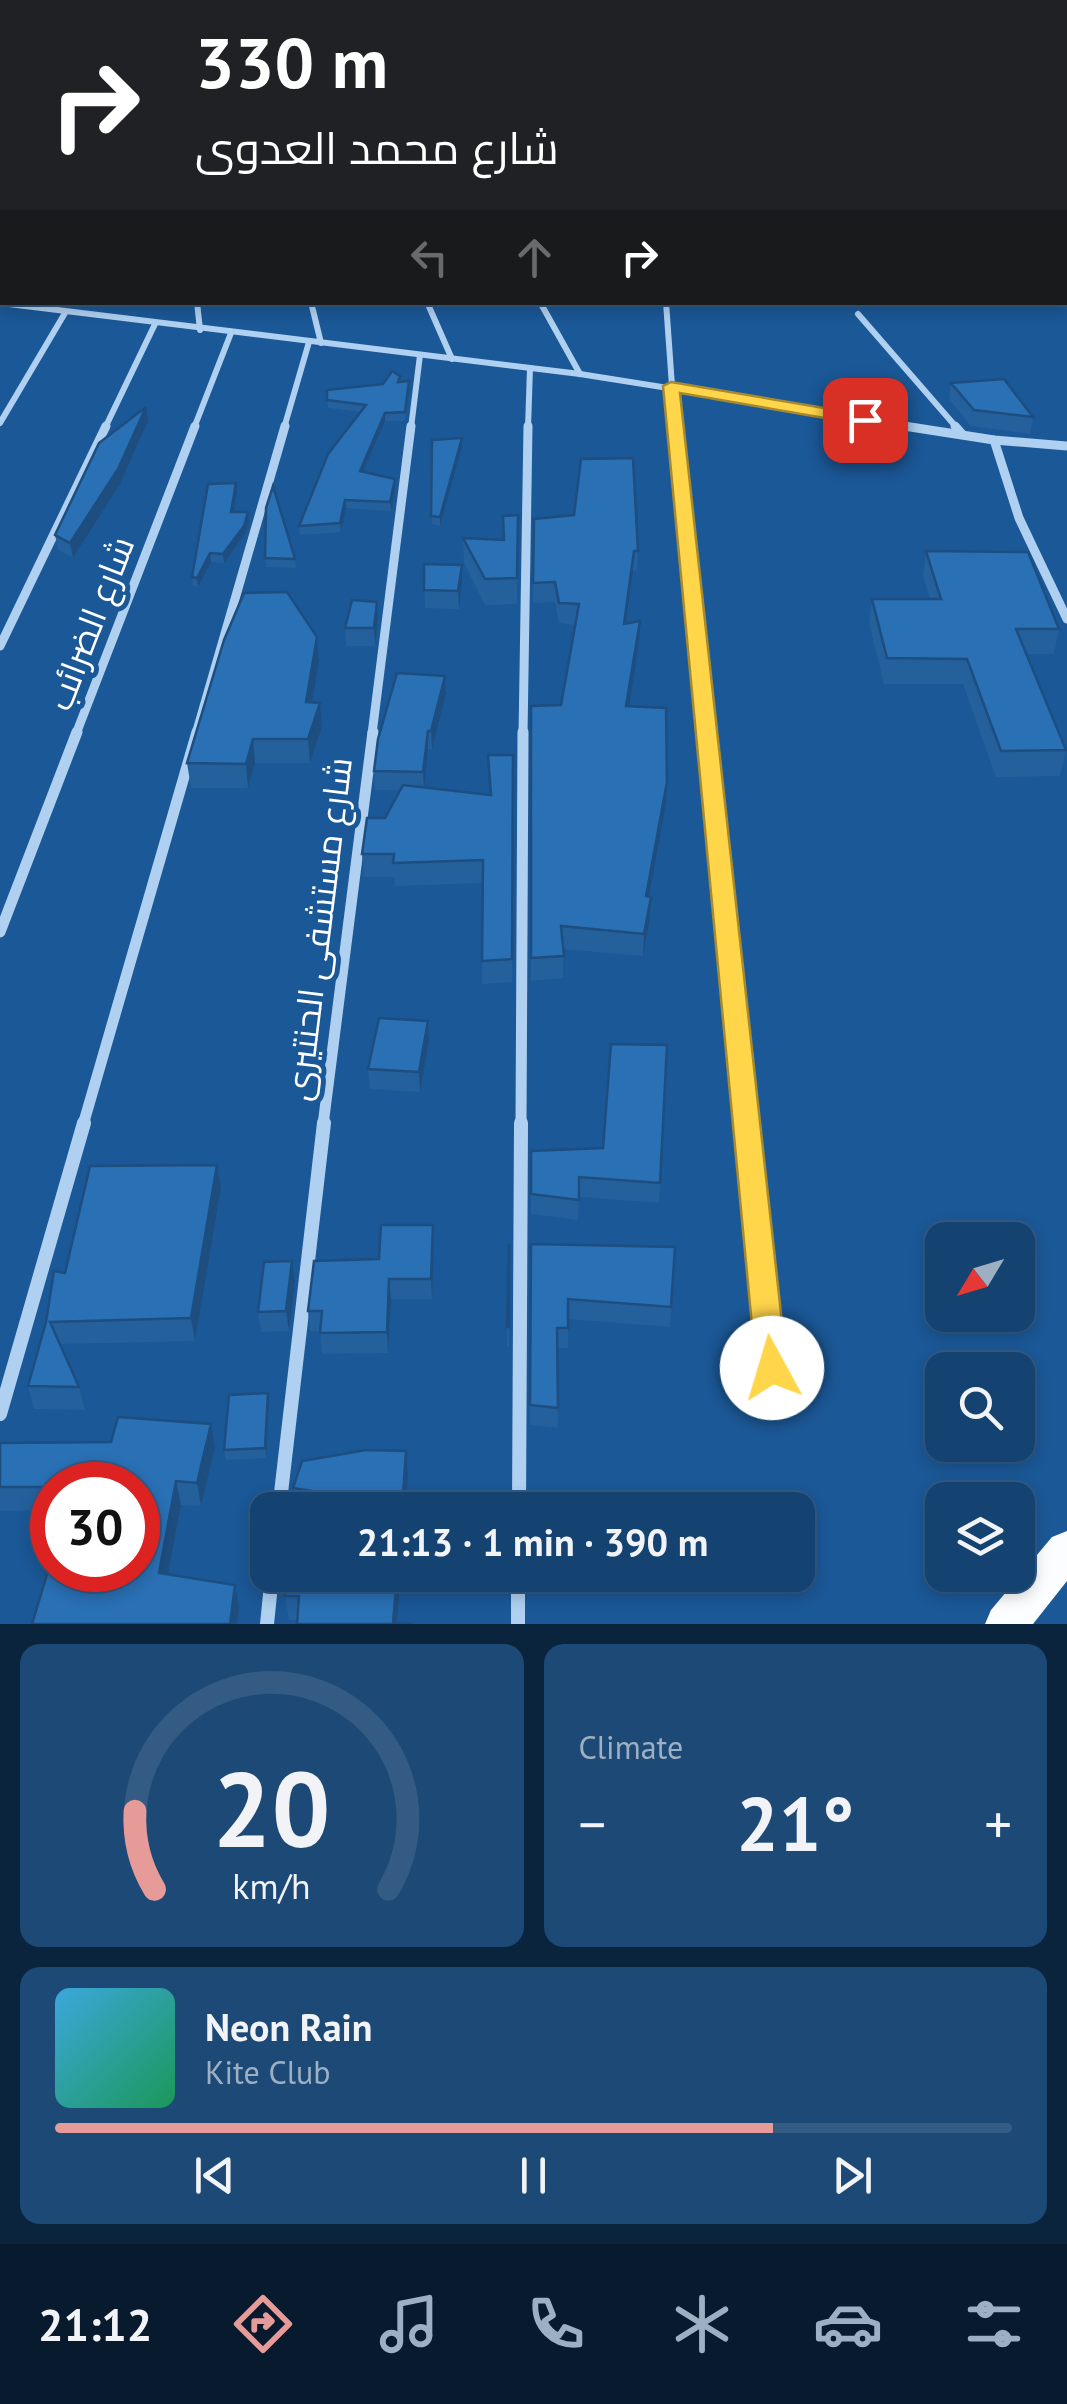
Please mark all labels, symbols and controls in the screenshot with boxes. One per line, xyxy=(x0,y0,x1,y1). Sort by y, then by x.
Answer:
text: 330 m xyxy=(195,17,388,107)
icon: right xyxy=(30,40,160,170)
text: شارع محمد العدوى xyxy=(195,118,559,176)
icon: left xyxy=(402,230,457,285)
icon: ahead xyxy=(507,230,562,285)
icon: right xyxy=(612,230,667,285)
pin xyxy=(823,378,908,463)
icon: arrive xyxy=(838,393,893,448)
street label: شارع الضرائب xyxy=(36,529,145,717)
street label: شارع مستشفى الحنتيرى xyxy=(274,755,363,1103)
north arrow xyxy=(925,1222,1035,1332)
map controls xyxy=(925,1222,1035,1592)
position arrow xyxy=(720,1316,824,1420)
button: search xyxy=(925,1352,1035,1462)
speed limit sign: 30 xyxy=(30,1462,160,1592)
button: layers xyxy=(925,1482,1035,1592)
text: 21:13 · 1 min · 390 m xyxy=(357,1517,708,1566)
text: Climate xyxy=(579,1726,683,1768)
text: 20 xyxy=(213,1741,331,1876)
text: 21° xyxy=(736,1775,854,1872)
text: − xyxy=(579,1788,606,1859)
text: + xyxy=(984,1788,1012,1859)
text: km/h xyxy=(233,1863,311,1909)
text: Neon Rain xyxy=(205,2002,372,2051)
text: Kite Club xyxy=(205,2051,331,2093)
icon: previous xyxy=(187,2148,242,2203)
icon: pause xyxy=(506,2148,561,2203)
icon: next xyxy=(825,2148,880,2203)
icon: directions xyxy=(228,2289,298,2359)
icon: music xyxy=(374,2289,444,2359)
icon: phone xyxy=(521,2289,591,2359)
icon: climate xyxy=(667,2289,737,2359)
icon: car xyxy=(813,2289,883,2359)
icon: filters xyxy=(959,2289,1029,2359)
text: 21:12 xyxy=(38,2295,152,2353)

